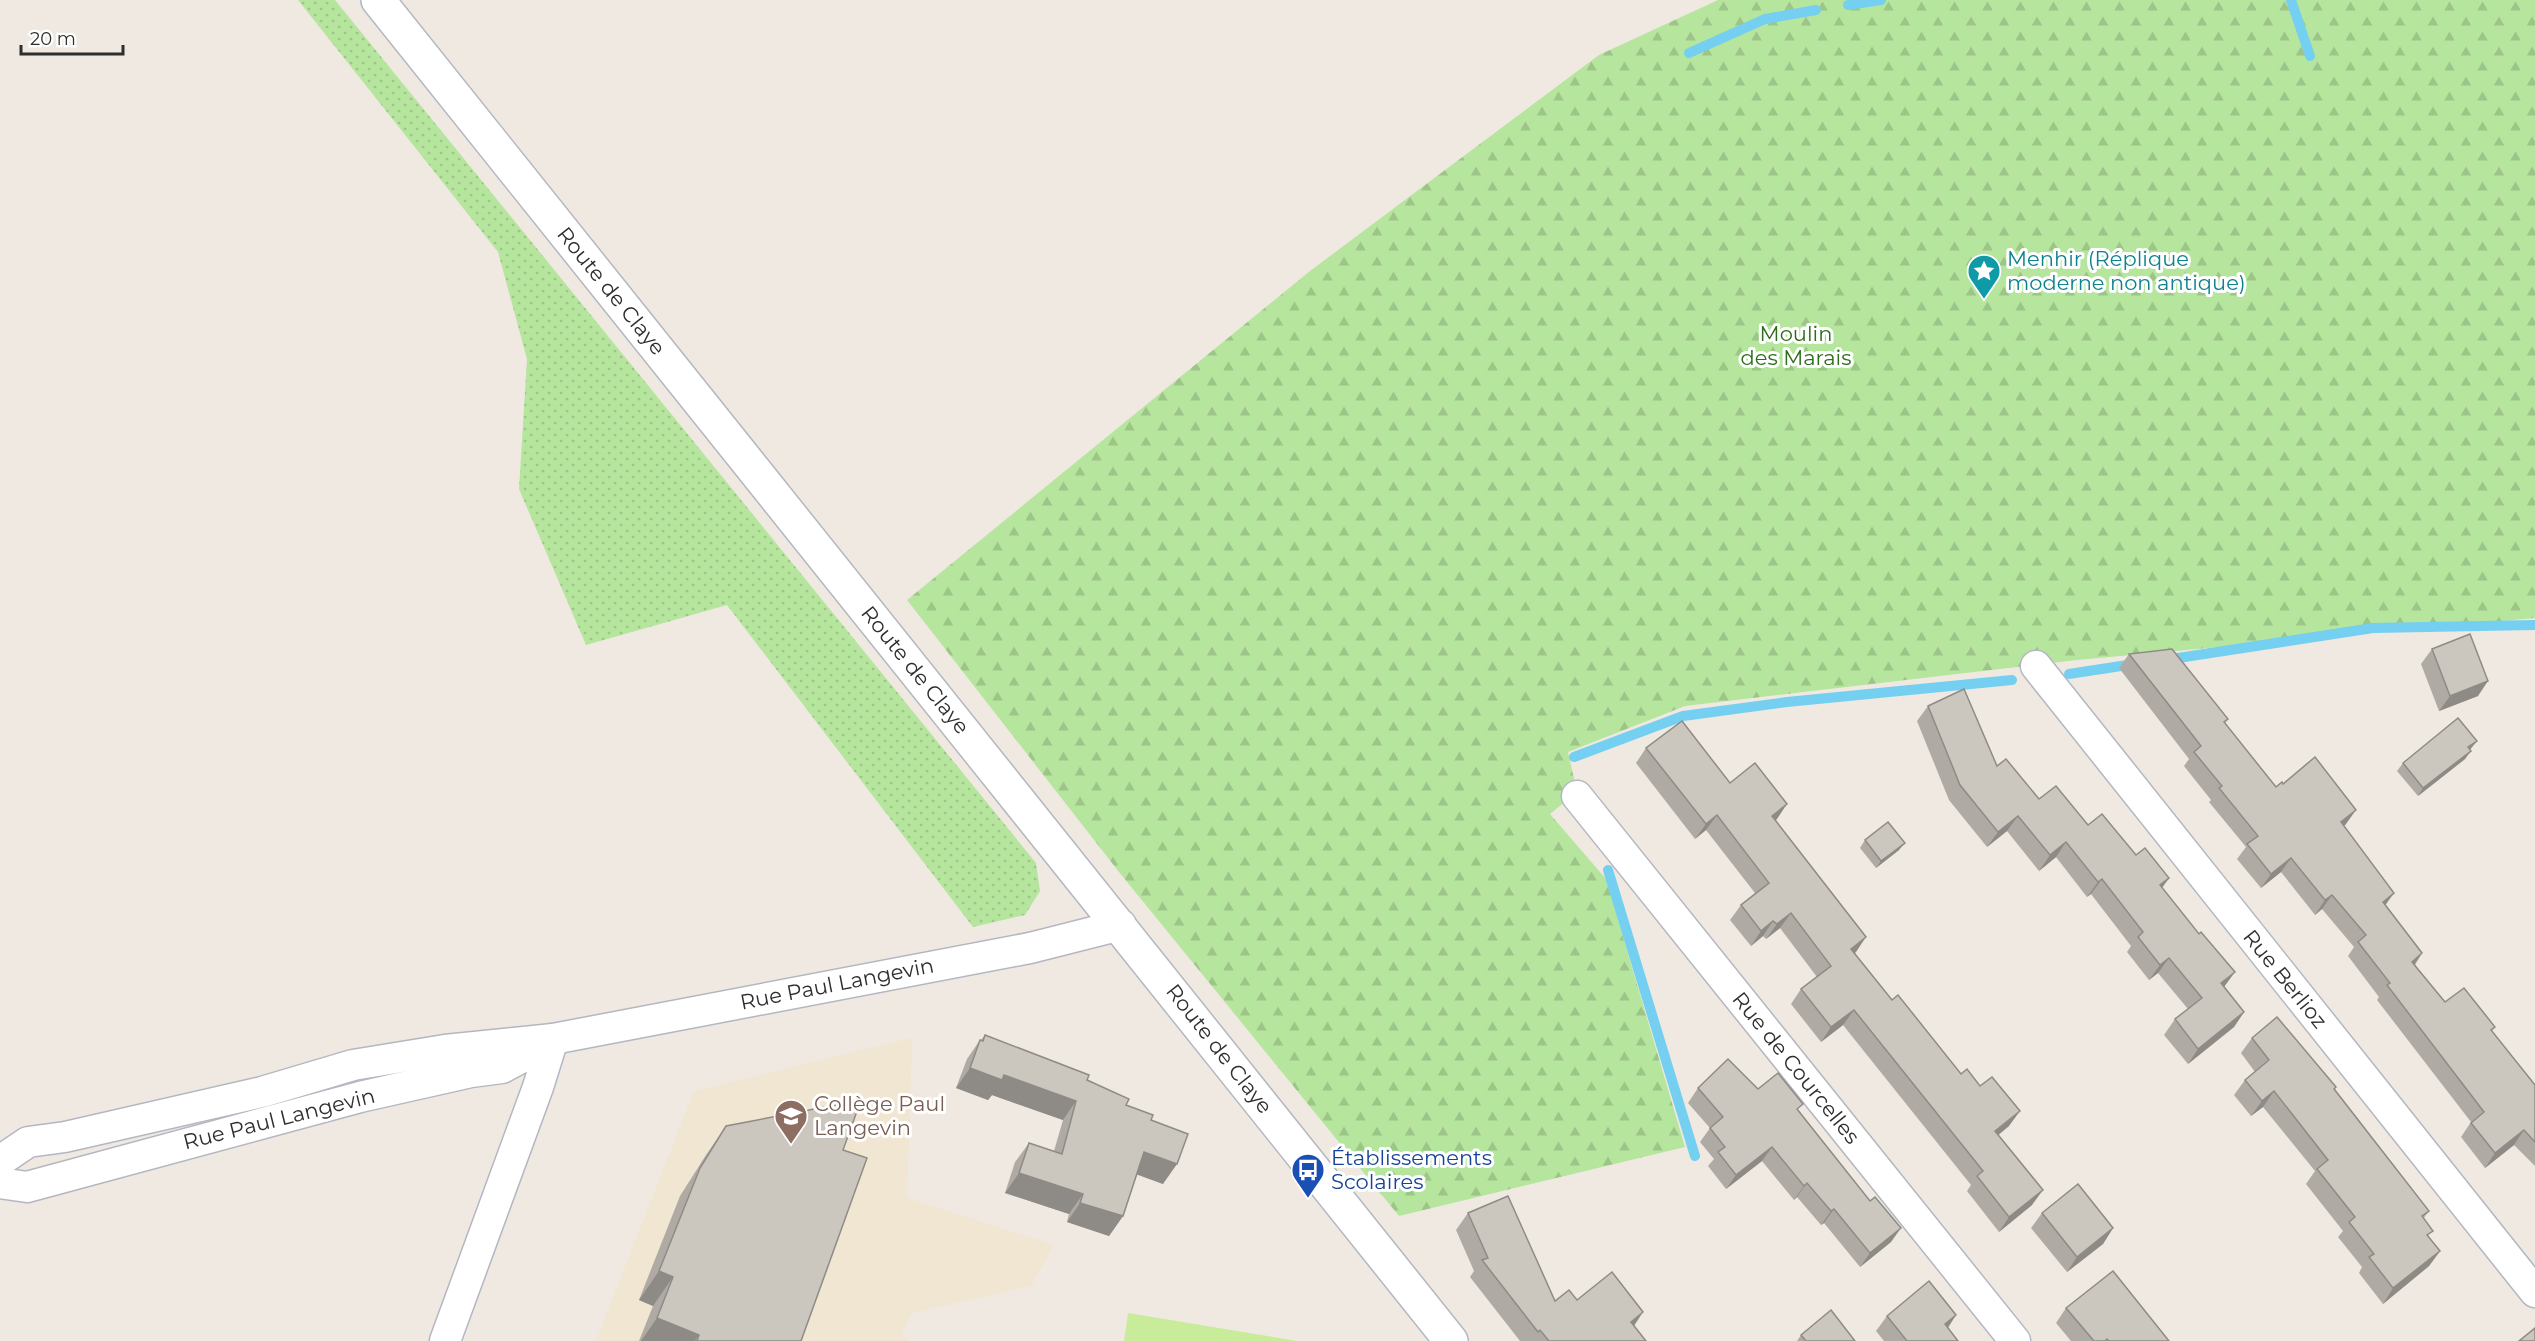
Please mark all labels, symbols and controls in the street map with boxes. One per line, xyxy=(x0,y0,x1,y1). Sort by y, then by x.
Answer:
scale bar xyxy=(21,18,123,56)
text: 20 m xyxy=(30,28,76,50)
street label: Route de Claye xyxy=(552,222,671,360)
place label: Menhir (Réplique moderne non antique) xyxy=(2007,246,2246,295)
place icon: Menhir (Réplique moderne non antique) xyxy=(1966,253,2002,300)
park label: Moulin des Marais xyxy=(1741,321,1851,370)
street label: Route de Claye xyxy=(856,601,975,739)
street label: Rue Berlioz xyxy=(2238,924,2333,1033)
street label: Rue Paul Langevin xyxy=(738,952,936,1015)
street label: Route de Claye xyxy=(1161,979,1278,1118)
street label: Rue de Courcelles xyxy=(1727,987,1865,1149)
street label: Rue Paul Langevin xyxy=(180,1083,377,1154)
place label: Collège Paul Langevin xyxy=(814,1091,945,1140)
school or university icon: Collège Paul Langevin xyxy=(773,1098,809,1145)
place label: Établissements Scolaires xyxy=(1331,1145,1492,1194)
bus stop icon: Établissements Scolaires xyxy=(1290,1152,1326,1199)

